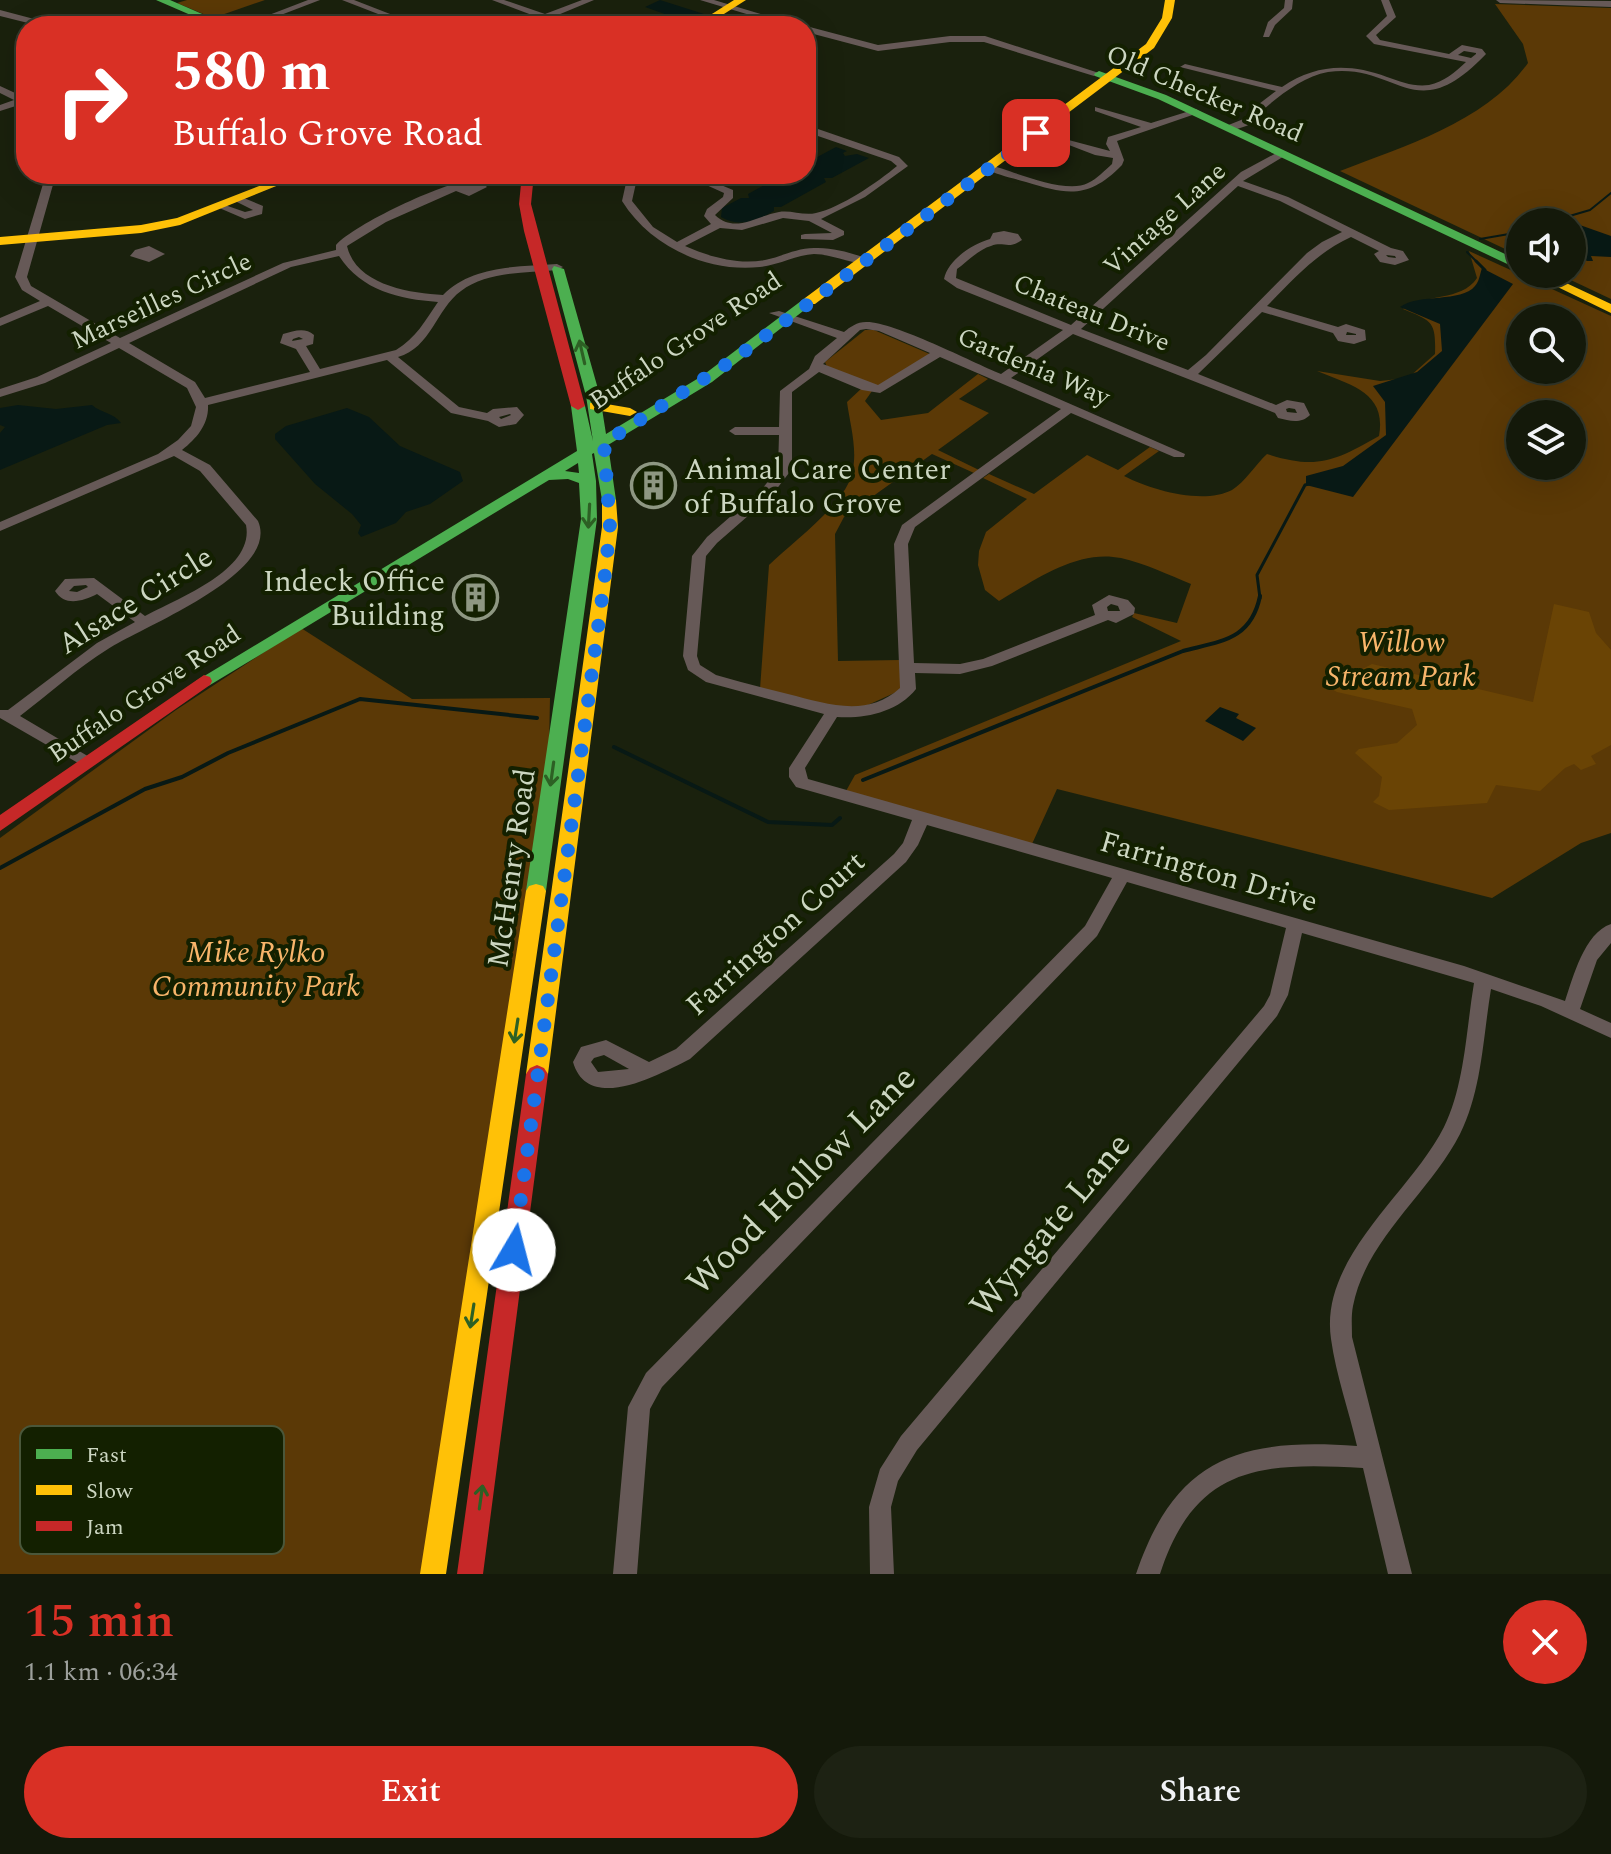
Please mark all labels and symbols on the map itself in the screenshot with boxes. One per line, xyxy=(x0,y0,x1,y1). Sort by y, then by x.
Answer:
street label: Old Checker Road xyxy=(1100,34,1309,153)
pin xyxy=(1002,99,1070,167)
street label: Vintage Lane xyxy=(1094,152,1235,285)
street label: Marseilles Circle xyxy=(64,241,258,360)
street label: Buffalo Grove Road xyxy=(581,261,790,420)
street label: Chateau Drive xyxy=(1007,263,1176,363)
street label: Gardenia Way xyxy=(951,317,1118,418)
one-way arrow xyxy=(574,340,589,366)
place label: Animal Care Center of Buffalo Grove xyxy=(684,447,951,527)
building icon: Animal Care Center of Buffalo Grove xyxy=(629,462,677,510)
one-way arrow xyxy=(581,503,596,529)
street label: Alsace Circle xyxy=(49,535,222,667)
place label: Indeck Office Building xyxy=(263,559,445,639)
building icon: Indeck Office Building xyxy=(452,574,500,622)
street label: Buffalo Grove Road xyxy=(40,614,249,773)
park label: Willow Stream Park xyxy=(1326,620,1476,700)
one-way arrow xyxy=(544,761,559,786)
street label: McHenry Road xyxy=(475,765,549,971)
street label: Farrington Drive xyxy=(1094,819,1323,925)
street label: Farrington Court xyxy=(675,840,876,1027)
park label: Mike Rylko Community Park xyxy=(152,930,360,1010)
one-way arrow xyxy=(508,1018,523,1043)
street label: Wood Hollow Lane xyxy=(674,1053,930,1309)
street label: Wyngate Lane xyxy=(957,1121,1145,1331)
position arrow xyxy=(472,1208,556,1292)
one-way arrow xyxy=(464,1303,479,1328)
legend xyxy=(20,1426,284,1554)
text: Fast xyxy=(86,1439,127,1472)
text: Slow xyxy=(86,1475,134,1508)
one-way arrow xyxy=(474,1485,489,1510)
text: Jam xyxy=(86,1511,124,1544)

